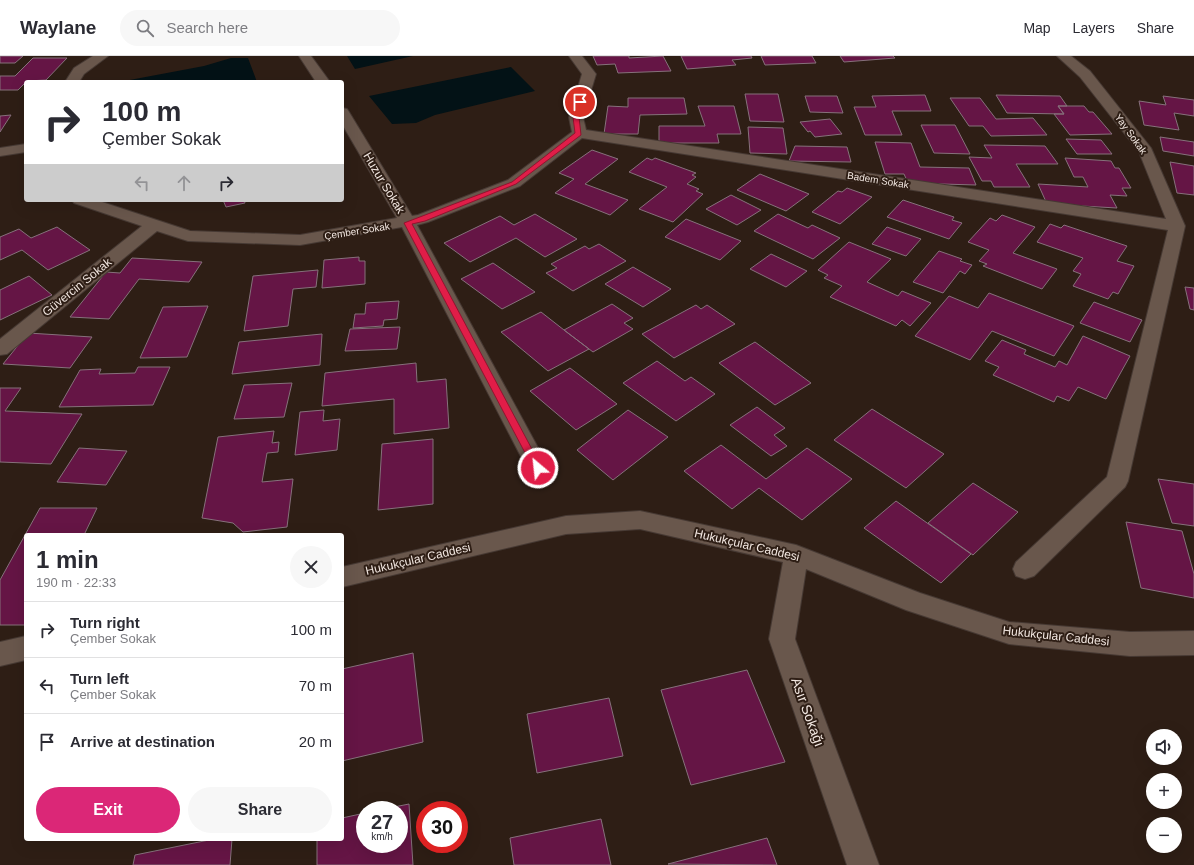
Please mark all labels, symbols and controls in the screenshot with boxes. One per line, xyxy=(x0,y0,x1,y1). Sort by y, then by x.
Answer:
search box xyxy=(120,10,400,46)
text: Waylane xyxy=(20,17,96,38)
icon: search xyxy=(134,17,156,39)
text: Search here xyxy=(166,19,248,36)
text: Map xyxy=(1023,20,1051,36)
text: Layers xyxy=(1073,20,1115,36)
text: Share xyxy=(1137,20,1174,36)
pin xyxy=(563,85,597,119)
icon: arrive xyxy=(569,91,591,113)
icon: right xyxy=(36,96,88,148)
text: 100 m xyxy=(102,96,181,127)
street label: Yay Sokak xyxy=(1113,112,1150,157)
text: Çember Sokak xyxy=(102,129,221,149)
street label: Huzur Sokak xyxy=(360,150,408,217)
street label: Badem Sokak xyxy=(846,170,911,190)
icon: left xyxy=(131,172,153,194)
icon: ahead xyxy=(173,172,195,194)
icon: right xyxy=(215,172,237,194)
street label: Çember Sokak xyxy=(323,220,392,242)
street label: Güvercin Sokak xyxy=(40,254,115,319)
position arrow xyxy=(517,447,559,489)
street label: Hukukçular Caddesi xyxy=(693,526,801,564)
street label: Hukukçular Caddesi xyxy=(364,540,472,578)
text: 1 min xyxy=(36,546,99,573)
button: close xyxy=(290,546,332,588)
text: 190 m · 22:33 xyxy=(36,575,116,590)
text: Turn right xyxy=(70,614,140,631)
icon: right xyxy=(36,619,58,641)
text: 100 m xyxy=(290,621,332,638)
street label: Hukukçular Caddesi xyxy=(1002,623,1110,649)
text: Çember Sokak xyxy=(70,631,156,646)
text: Turn left xyxy=(70,670,129,687)
icon: left xyxy=(36,675,58,697)
street label: Asır Sokağı xyxy=(788,675,828,749)
text: 70 m xyxy=(299,677,332,694)
text: Çember Sokak xyxy=(70,687,156,702)
map controls xyxy=(1146,729,1182,853)
button: sound xyxy=(1146,729,1182,765)
icon: arrive xyxy=(36,731,58,753)
text: Arrive at destination xyxy=(70,733,215,750)
text: 20 m xyxy=(299,733,332,750)
button: + xyxy=(1146,773,1182,809)
button: Exit xyxy=(36,787,180,833)
button: Share xyxy=(188,787,332,833)
speed limit sign: 30 xyxy=(416,801,468,853)
text: 27 xyxy=(371,811,393,833)
button: − xyxy=(1146,817,1182,853)
text: km/h xyxy=(371,831,393,842)

